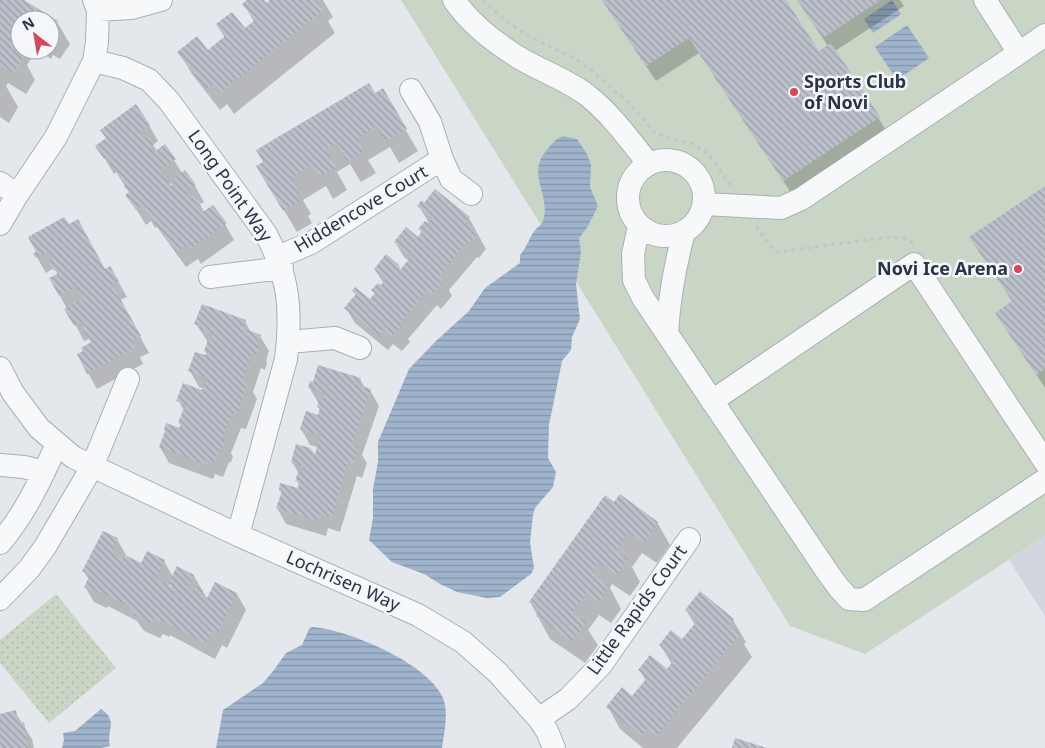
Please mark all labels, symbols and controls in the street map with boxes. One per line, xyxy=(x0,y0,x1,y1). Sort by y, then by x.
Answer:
north arrow xyxy=(10,10,60,60)
text: N xyxy=(18,12,38,35)
place label: Sports Club of Novi xyxy=(804,69,906,114)
marker: Sports Club of Novi xyxy=(788,86,800,98)
street label: Long Point Way xyxy=(183,125,279,247)
street label: Hiddencove Court xyxy=(289,158,432,258)
place label: Novi Ice Arena xyxy=(877,256,1008,280)
marker: Novi Ice Arena xyxy=(1012,263,1024,275)
street label: Little Rapids Court xyxy=(581,539,692,679)
street label: Lochrisen Way xyxy=(283,544,405,616)

